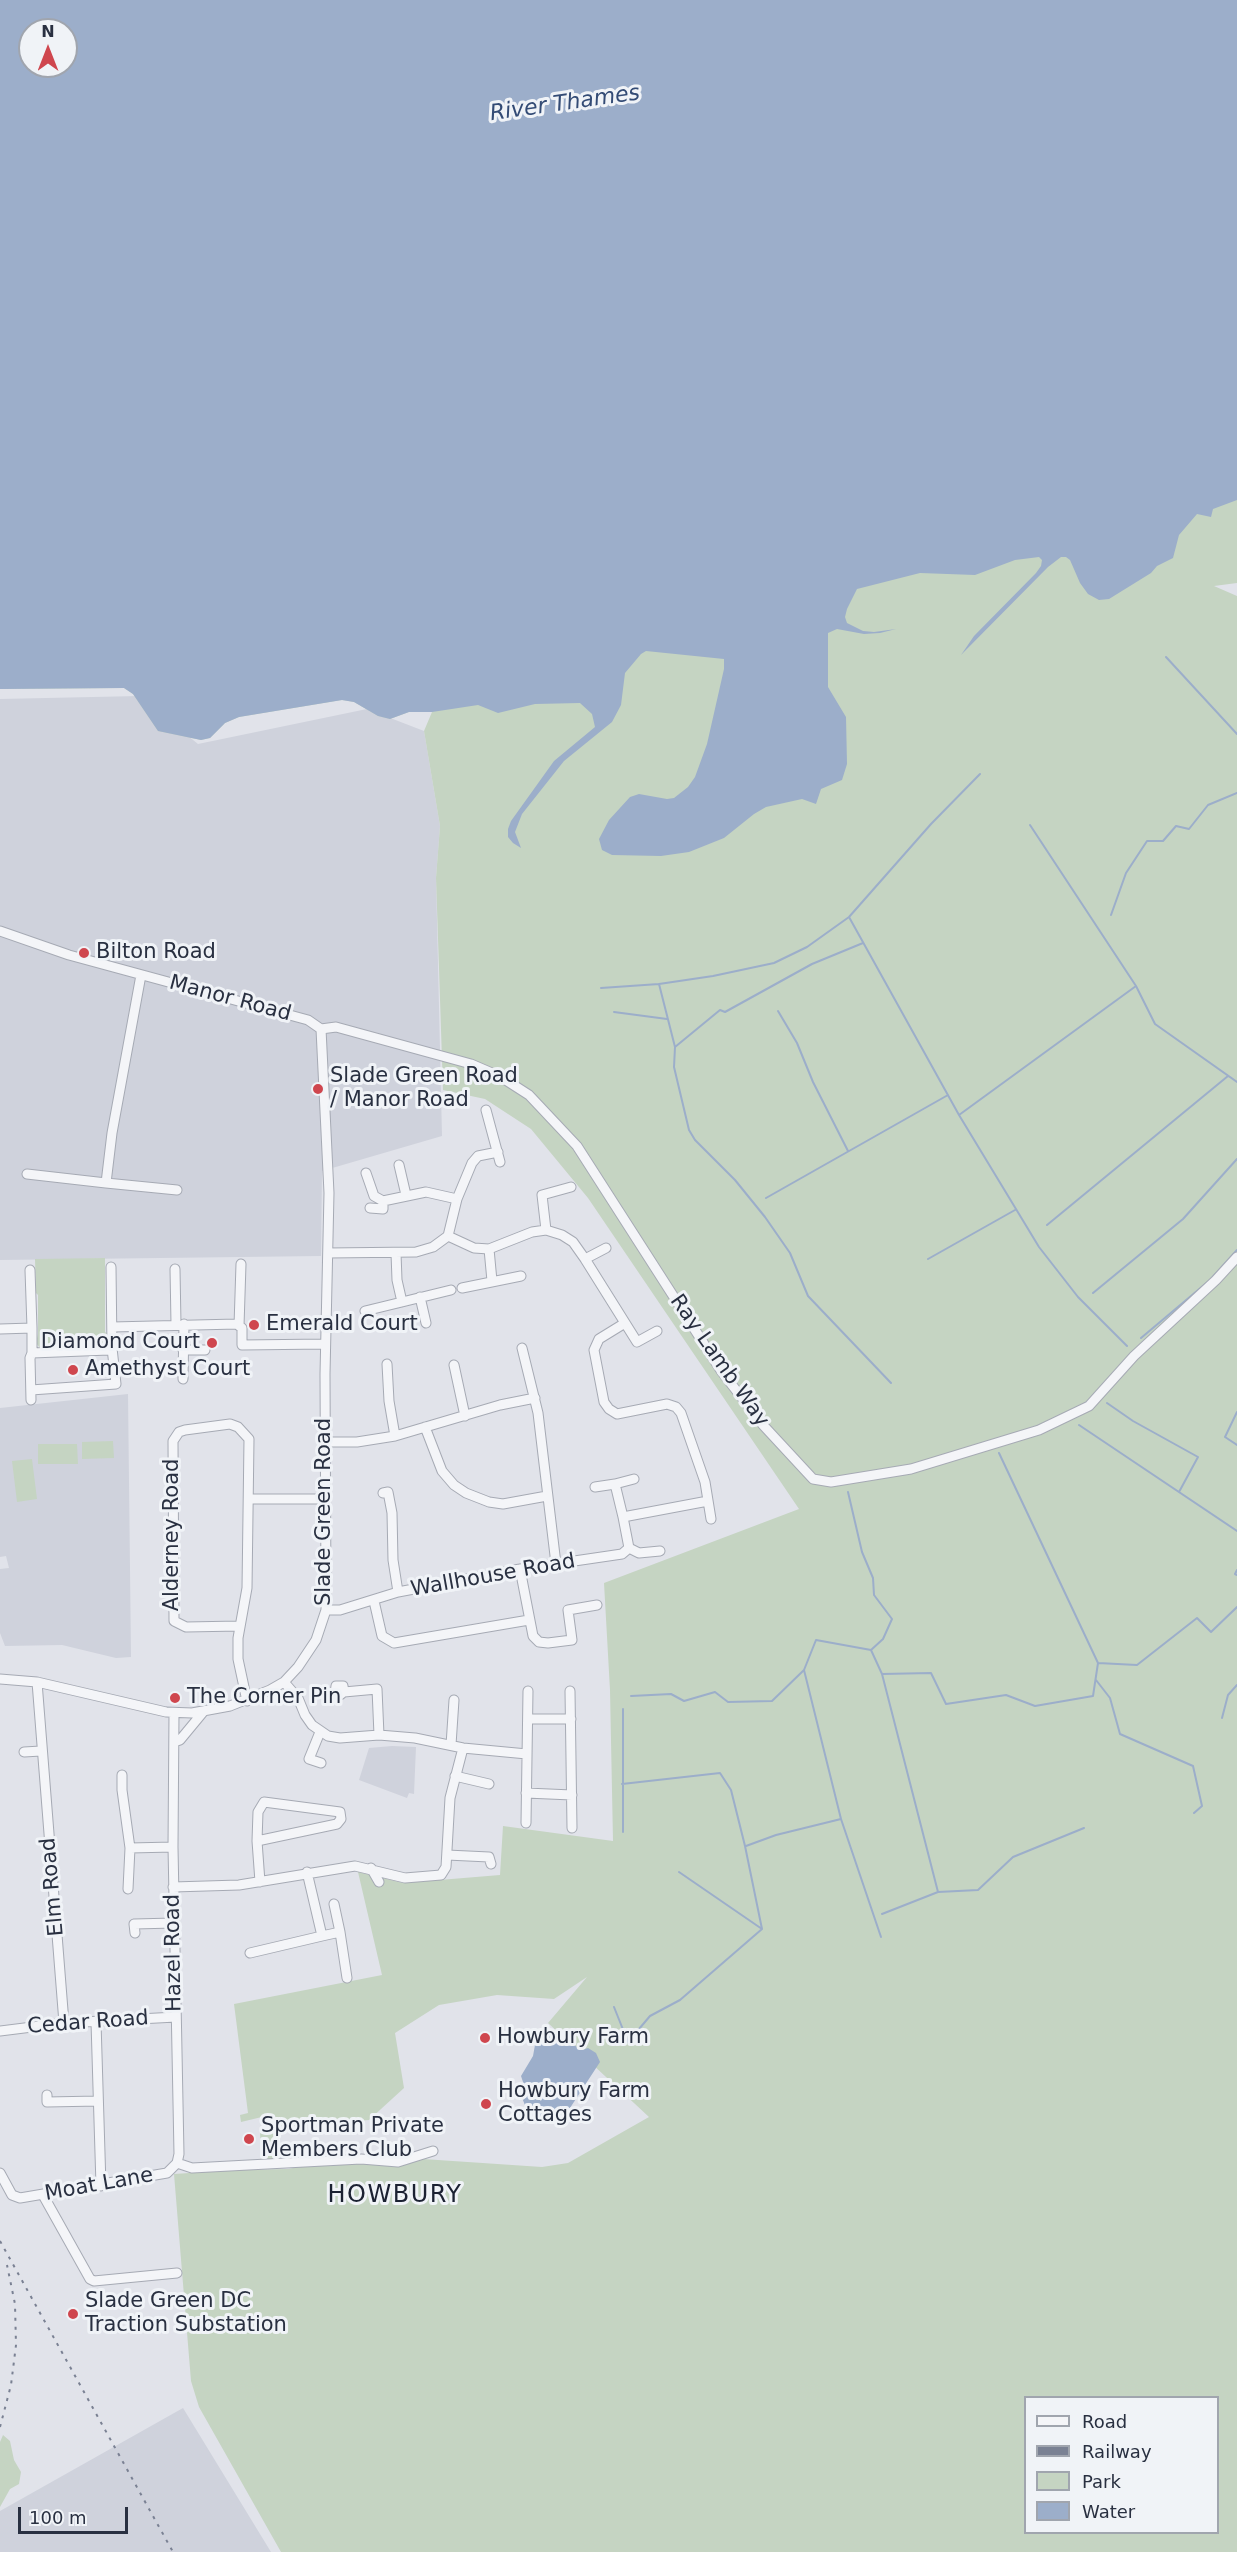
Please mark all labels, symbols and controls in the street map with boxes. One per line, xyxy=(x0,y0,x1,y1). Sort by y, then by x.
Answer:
north arrow xyxy=(18,18,78,78)
text: N xyxy=(41,22,55,41)
water label: River Thames xyxy=(488,80,642,128)
place label: Bilton Road xyxy=(96,940,216,966)
marker: Bilton Road xyxy=(77,946,91,960)
street label: Manor Road xyxy=(166,971,294,1027)
place label: Slade Green Road / Manor Road xyxy=(330,1064,518,1114)
marker: Slade Green Road / Manor Road xyxy=(311,1082,325,1096)
street label: Ray Lamb Way xyxy=(664,1290,774,1432)
place label: Emerald Court xyxy=(266,1312,418,1338)
marker: Emerald Court xyxy=(247,1318,261,1332)
place label: Diamond Court xyxy=(41,1330,200,1356)
marker: Diamond Court xyxy=(205,1336,219,1350)
place label: Amethyst Court xyxy=(85,1357,250,1383)
marker: Amethyst Court xyxy=(66,1363,80,1377)
street label: Slade Green Road xyxy=(312,1418,338,1606)
street label: Alderney Road xyxy=(160,1459,186,1611)
street label: Wallhouse Road xyxy=(409,1549,577,1603)
place label: The Corner Pin xyxy=(187,1685,341,1711)
marker: The Corner Pin xyxy=(168,1691,182,1705)
street label: Elm Road xyxy=(36,1837,70,1937)
street label: Hazel Road xyxy=(160,1894,188,2012)
street label: Cedar Road xyxy=(26,2006,150,2040)
place label: Howbury Farm xyxy=(497,2025,649,2051)
marker: Howbury Farm xyxy=(478,2031,492,2045)
place label: Howbury Farm Cottages xyxy=(498,2079,650,2129)
marker: Howbury Farm Cottages xyxy=(479,2097,493,2111)
place label: Sportman Private Members Club xyxy=(261,2114,444,2164)
marker: Sportman Private Members Club xyxy=(242,2132,256,2146)
street label: Moat Lane xyxy=(43,2163,155,2207)
district label: HOWBURY xyxy=(328,2182,462,2210)
place label: Slade Green DC Traction Substation xyxy=(85,2289,287,2339)
marker: Slade Green DC Traction Substation xyxy=(66,2307,80,2321)
legend xyxy=(1024,2396,1219,2534)
text: Road xyxy=(1082,2411,1127,2432)
text: Railway xyxy=(1082,2441,1152,2462)
text: Park xyxy=(1082,2471,1121,2492)
scale bar xyxy=(21,2495,130,2533)
text: Water xyxy=(1082,2501,1135,2522)
text: 100 m xyxy=(29,2507,87,2528)

